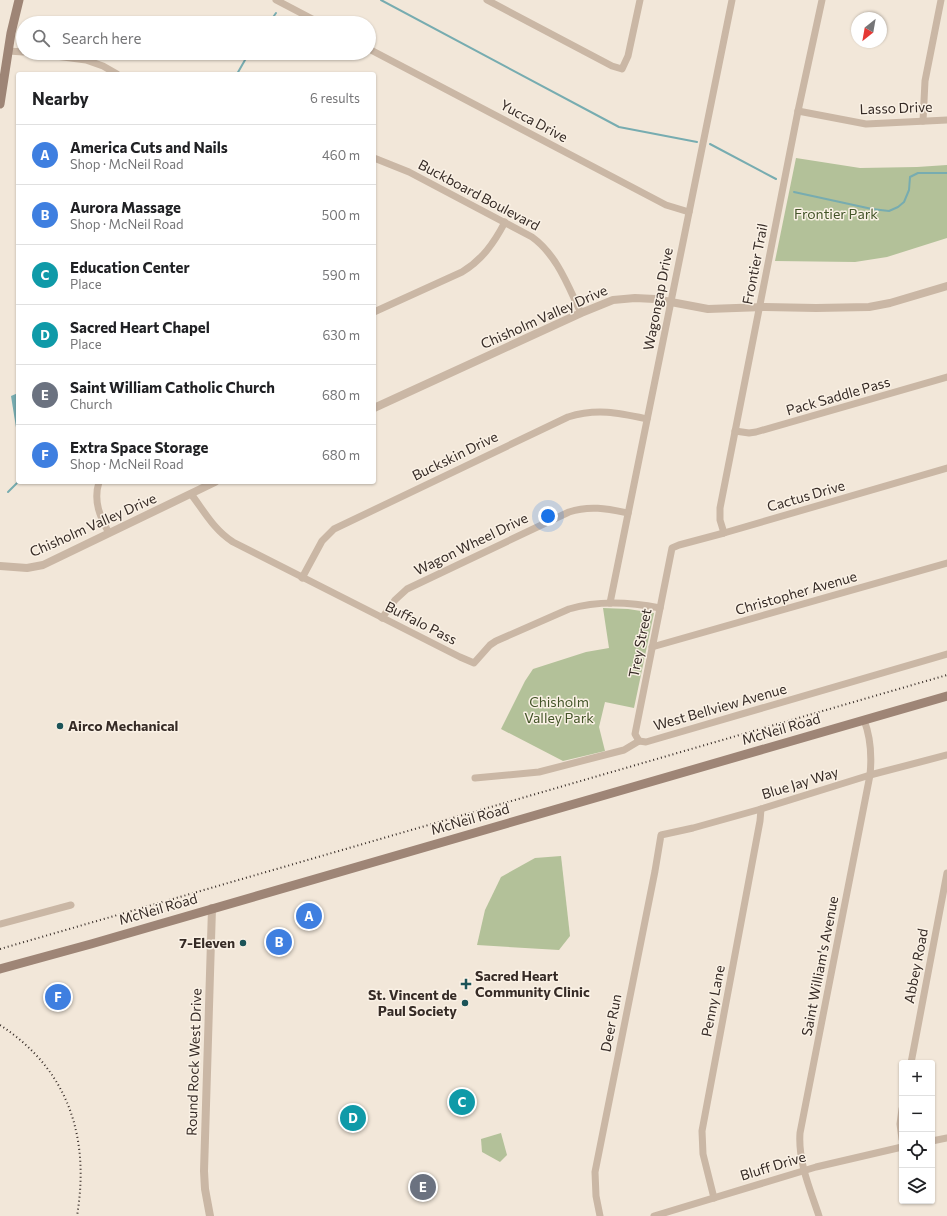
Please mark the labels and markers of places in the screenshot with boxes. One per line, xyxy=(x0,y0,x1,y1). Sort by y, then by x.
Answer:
place label: Airco Mechanical xyxy=(68,717,178,734)
marker: Airco Mechanical xyxy=(55,721,65,731)
pin: A xyxy=(296,901,322,931)
pin: B xyxy=(266,927,292,957)
place label: 7-Eleven xyxy=(179,934,235,951)
marker: 7-Eleven xyxy=(238,938,248,948)
place label: Sacred Heart Community Clinic xyxy=(475,967,590,1000)
marker: Sacred Heart Community Clinic xyxy=(460,978,472,990)
pin: F xyxy=(45,982,71,1012)
place label: St. Vincent de Paul Society xyxy=(368,986,457,1019)
marker: St. Vincent de Paul Society xyxy=(460,998,470,1008)
pin: C xyxy=(449,1087,475,1117)
pin: D xyxy=(340,1103,366,1133)
pin: E xyxy=(410,1172,436,1202)

